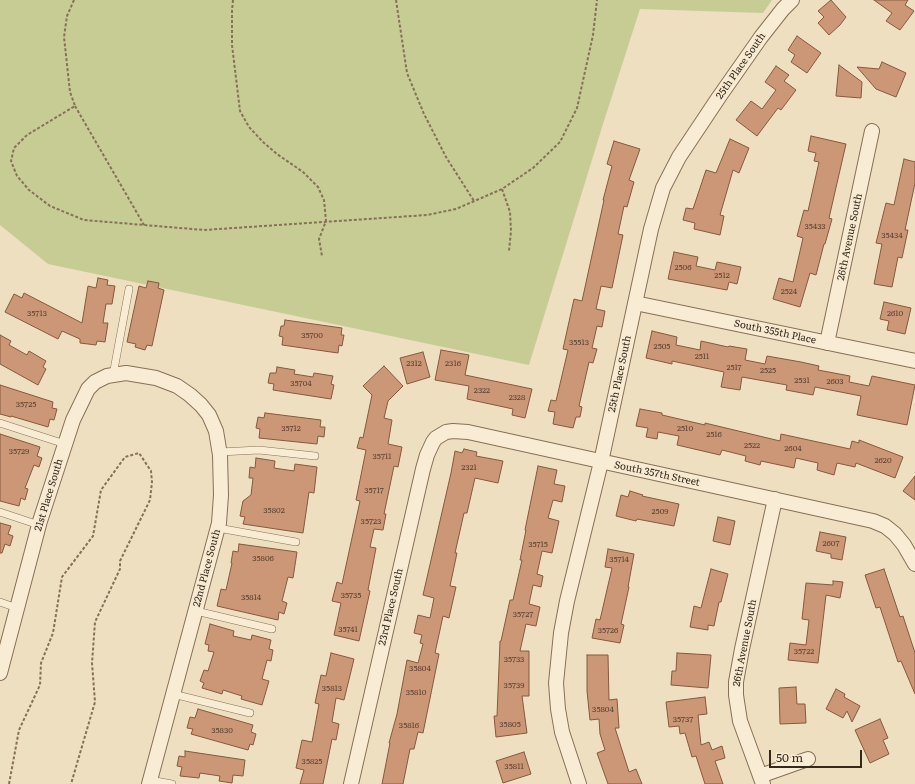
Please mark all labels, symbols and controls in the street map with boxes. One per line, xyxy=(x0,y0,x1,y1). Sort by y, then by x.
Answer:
street label: 25th Place South xyxy=(714,31,768,101)
street label: 26th Avenue South xyxy=(835,192,865,282)
house number: 35433 xyxy=(804,222,826,232)
house number: 35434 xyxy=(881,231,903,241)
house number: 2506 xyxy=(674,263,692,273)
house number: 2512 xyxy=(714,271,730,281)
house number: 2524 xyxy=(781,287,797,297)
house number: 35713 xyxy=(27,309,47,319)
house number: 2610 xyxy=(887,309,903,319)
street label: South 355th Place xyxy=(733,317,817,347)
house number: 35700 xyxy=(301,331,323,341)
street label: 25th Place South xyxy=(606,335,634,413)
house number: 35513 xyxy=(569,338,589,348)
house number: 2505 xyxy=(654,342,670,352)
house number: 2511 xyxy=(695,352,709,362)
house number: 2312 xyxy=(406,359,422,369)
house number: 2316 xyxy=(445,359,461,369)
house number: 2517 xyxy=(726,363,742,373)
house number: 2525 xyxy=(760,366,776,376)
house number: 2531 xyxy=(794,376,810,386)
house number: 2603 xyxy=(826,377,844,387)
house number: 35704 xyxy=(290,379,312,389)
house number: 2322 xyxy=(474,386,490,396)
house number: 2328 xyxy=(509,393,525,403)
house number: 35725 xyxy=(16,400,36,410)
house number: 35712 xyxy=(281,424,301,434)
house number: 2510 xyxy=(677,424,693,434)
house number: 2516 xyxy=(706,430,722,440)
house number: 2522 xyxy=(744,441,760,451)
house number: 2604 xyxy=(784,444,802,454)
house number: 35729 xyxy=(9,447,29,457)
house number: 35711 xyxy=(373,452,391,462)
house number: 2620 xyxy=(874,456,892,466)
street label: 21st Place South xyxy=(32,457,66,533)
street label: South 357th Street xyxy=(613,459,701,489)
house number: 2321 xyxy=(461,463,477,473)
house number: 35717 xyxy=(364,486,384,496)
house number: 35802 xyxy=(263,506,285,516)
house number: 2509 xyxy=(652,507,668,517)
house number: 35723 xyxy=(361,517,381,527)
street label: 22nd Place South xyxy=(191,528,223,608)
house number: 2607 xyxy=(822,539,840,549)
house number: 35715 xyxy=(528,540,548,550)
house number: 35806 xyxy=(252,554,274,564)
house number: 35714 xyxy=(609,555,629,565)
street label: 23rd Place South xyxy=(376,567,406,647)
house number: 35735 xyxy=(341,591,361,601)
house number: 35814 xyxy=(241,593,261,603)
street label: 26th Avenue South xyxy=(731,598,759,688)
house number: 35727 xyxy=(513,610,533,620)
house number: 35741 xyxy=(338,625,358,635)
house number: 35726 xyxy=(598,626,618,636)
house number: 35722 xyxy=(794,647,814,657)
house number: 35733 xyxy=(504,655,524,665)
house number: 35804 xyxy=(409,664,431,674)
house number: 35739 xyxy=(504,681,524,691)
house number: 35813 xyxy=(322,684,342,694)
house number: 35810 xyxy=(406,688,426,698)
house number: 35804 xyxy=(592,705,614,715)
house number: 35737 xyxy=(673,715,693,725)
house number: 35805 xyxy=(499,720,521,730)
house number: 35816 xyxy=(399,721,419,731)
house number: 35830 xyxy=(211,726,233,736)
scale bar xyxy=(771,742,864,768)
text: 50 m xyxy=(776,748,803,766)
house number: 35825 xyxy=(302,757,322,767)
house number: 35811 xyxy=(504,762,524,772)

